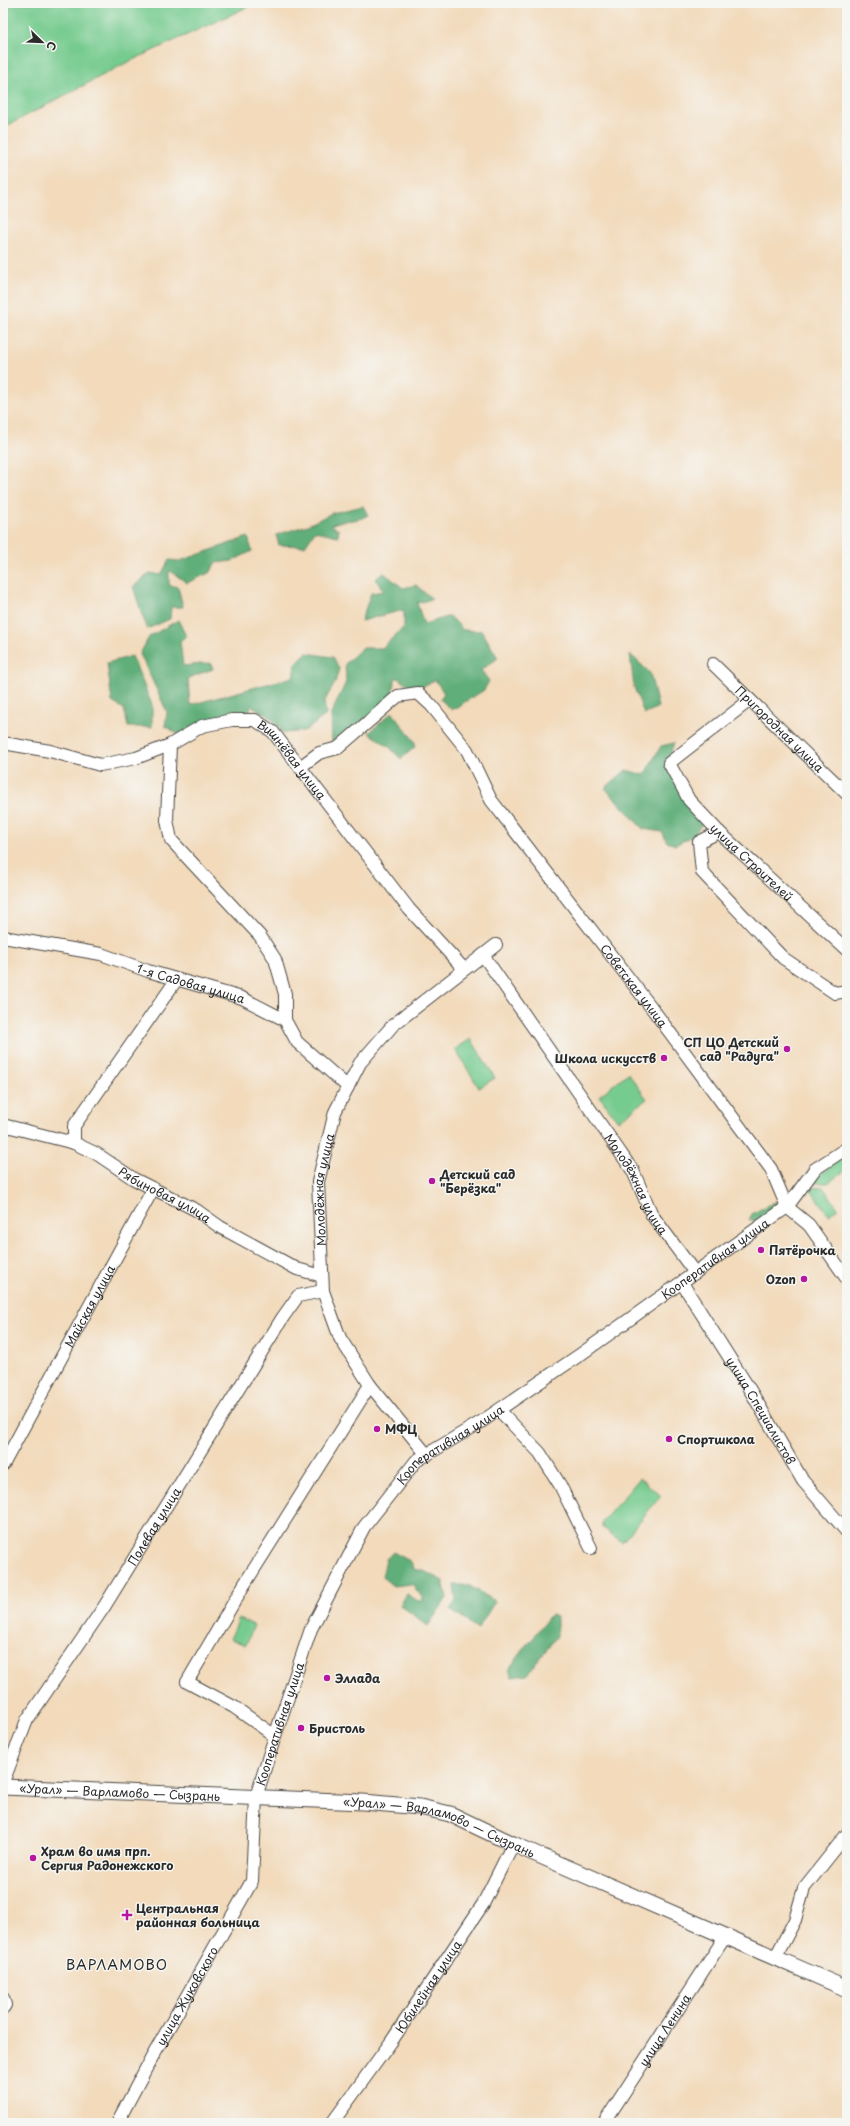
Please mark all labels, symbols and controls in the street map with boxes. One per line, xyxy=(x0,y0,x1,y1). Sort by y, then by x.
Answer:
north arrow xyxy=(22,22,62,62)
text: С xyxy=(42,39,61,53)
street label: Пригородная улица xyxy=(731,681,828,776)
street label: Вишнёвая улица xyxy=(254,715,331,804)
street label: улица Строителей xyxy=(706,819,797,905)
street label: Советская улица xyxy=(596,940,672,1031)
street label: 1-я Садовая улица xyxy=(134,959,248,1008)
place label: СП ЦО Детский сад "Радуга" xyxy=(684,1033,779,1065)
marker: СП ЦО Детский сад "Радуга" xyxy=(782,1044,792,1054)
place label: Школа искусств xyxy=(555,1049,656,1067)
marker: Школа искусств xyxy=(659,1053,669,1063)
street label: Молодёжная улица xyxy=(601,1130,673,1238)
street label: Молодёжная улица xyxy=(308,1131,339,1246)
street label: Рябиновая улица xyxy=(115,1162,215,1227)
place label: Детский сад "Берёзка" xyxy=(439,1165,515,1197)
marker: Детский сад "Берёзка" xyxy=(427,1176,437,1186)
street label: Кооперативная улица xyxy=(657,1214,773,1303)
place label: Пятёрочка xyxy=(769,1241,836,1259)
marker: Пятёрочка xyxy=(756,1245,766,1255)
street label: Майская улица xyxy=(60,1261,119,1351)
place label: Ozon xyxy=(766,1270,796,1288)
marker: Ozon xyxy=(799,1274,809,1284)
street label: улица Специалистов xyxy=(722,1353,800,1468)
street label: Кооперативная улица xyxy=(392,1400,508,1488)
place label: МФЦ xyxy=(385,1420,417,1438)
marker: МФЦ xyxy=(372,1424,382,1434)
place label: Спортшкола xyxy=(677,1430,755,1448)
marker: Спортшкола xyxy=(664,1434,674,1444)
street label: Полевая улица xyxy=(123,1483,185,1569)
street label: Кооперативная улица xyxy=(251,1659,308,1788)
place label: Эллада xyxy=(335,1669,381,1687)
marker: Эллада xyxy=(322,1673,332,1683)
place label: Бристоль xyxy=(309,1719,365,1737)
marker: Бристоль xyxy=(296,1723,306,1733)
street label: «Урал» — Варламово — Сызрань xyxy=(19,1779,221,1805)
street label: «Урал» — Варламово — Сызрань xyxy=(343,1792,538,1862)
place label: Храм во имя прп. Сергия Радонежского xyxy=(41,1842,173,1874)
marker: Храм во имя прп. Сергия Радонежского xyxy=(28,1853,38,1863)
place label: Центральная районная больница xyxy=(136,1899,260,1931)
marker: Центральная районная больница xyxy=(121,1909,133,1921)
street label: Юбилейная улица xyxy=(391,1936,466,2036)
street label: улица Жуковского xyxy=(151,1943,222,2049)
district label: ВАРЛАМОВО xyxy=(66,1954,168,1975)
street label: улица Ленина xyxy=(634,1990,695,2070)

